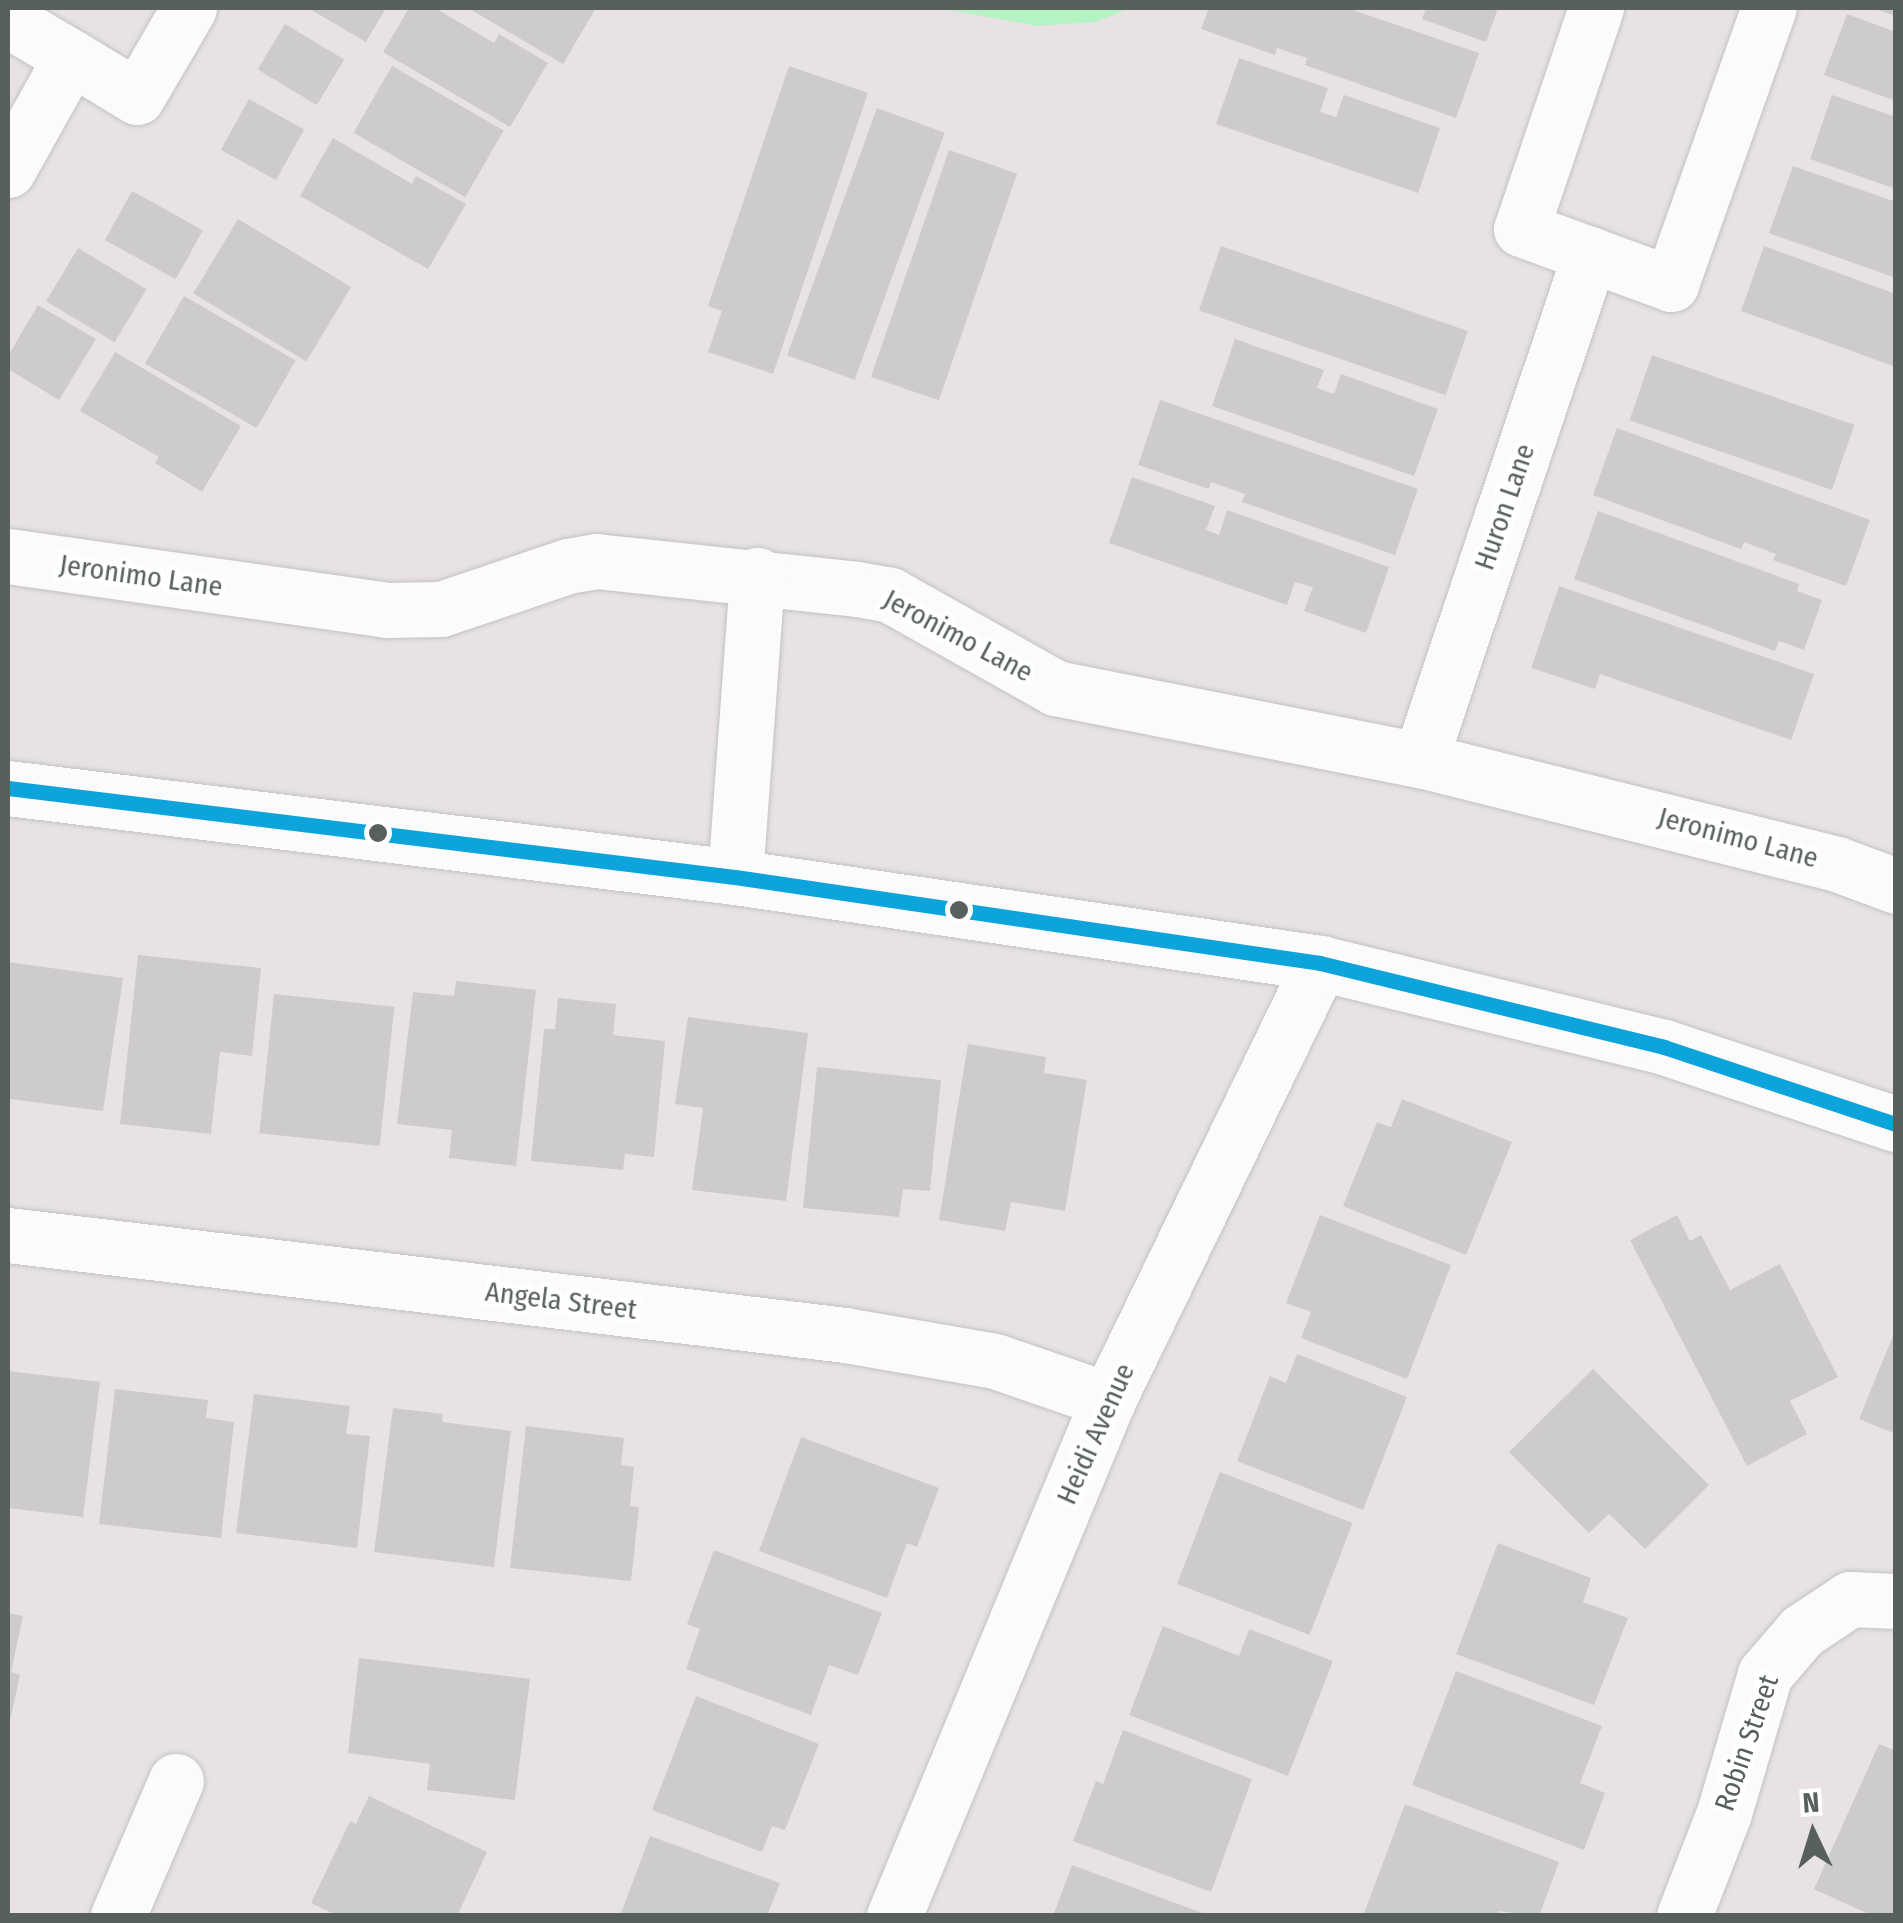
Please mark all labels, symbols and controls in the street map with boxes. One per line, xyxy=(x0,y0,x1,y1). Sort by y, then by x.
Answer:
street label: Huron Lane xyxy=(1468,440,1542,574)
street label: Jeronimo Lane xyxy=(57,548,225,604)
street label: Jeronimo Lane xyxy=(878,583,1038,689)
street label: Jeronimo Lane xyxy=(1654,801,1822,875)
unlabelled marker xyxy=(368,823,388,843)
unlabelled marker xyxy=(949,900,969,920)
street label: Angela Street xyxy=(483,1275,639,1327)
street label: Heidi Avenue xyxy=(1050,1358,1142,1510)
street label: Robin Street xyxy=(1708,1671,1786,1815)
north arrow xyxy=(1763,1783,1863,1883)
text: N xyxy=(1801,1786,1820,1820)

